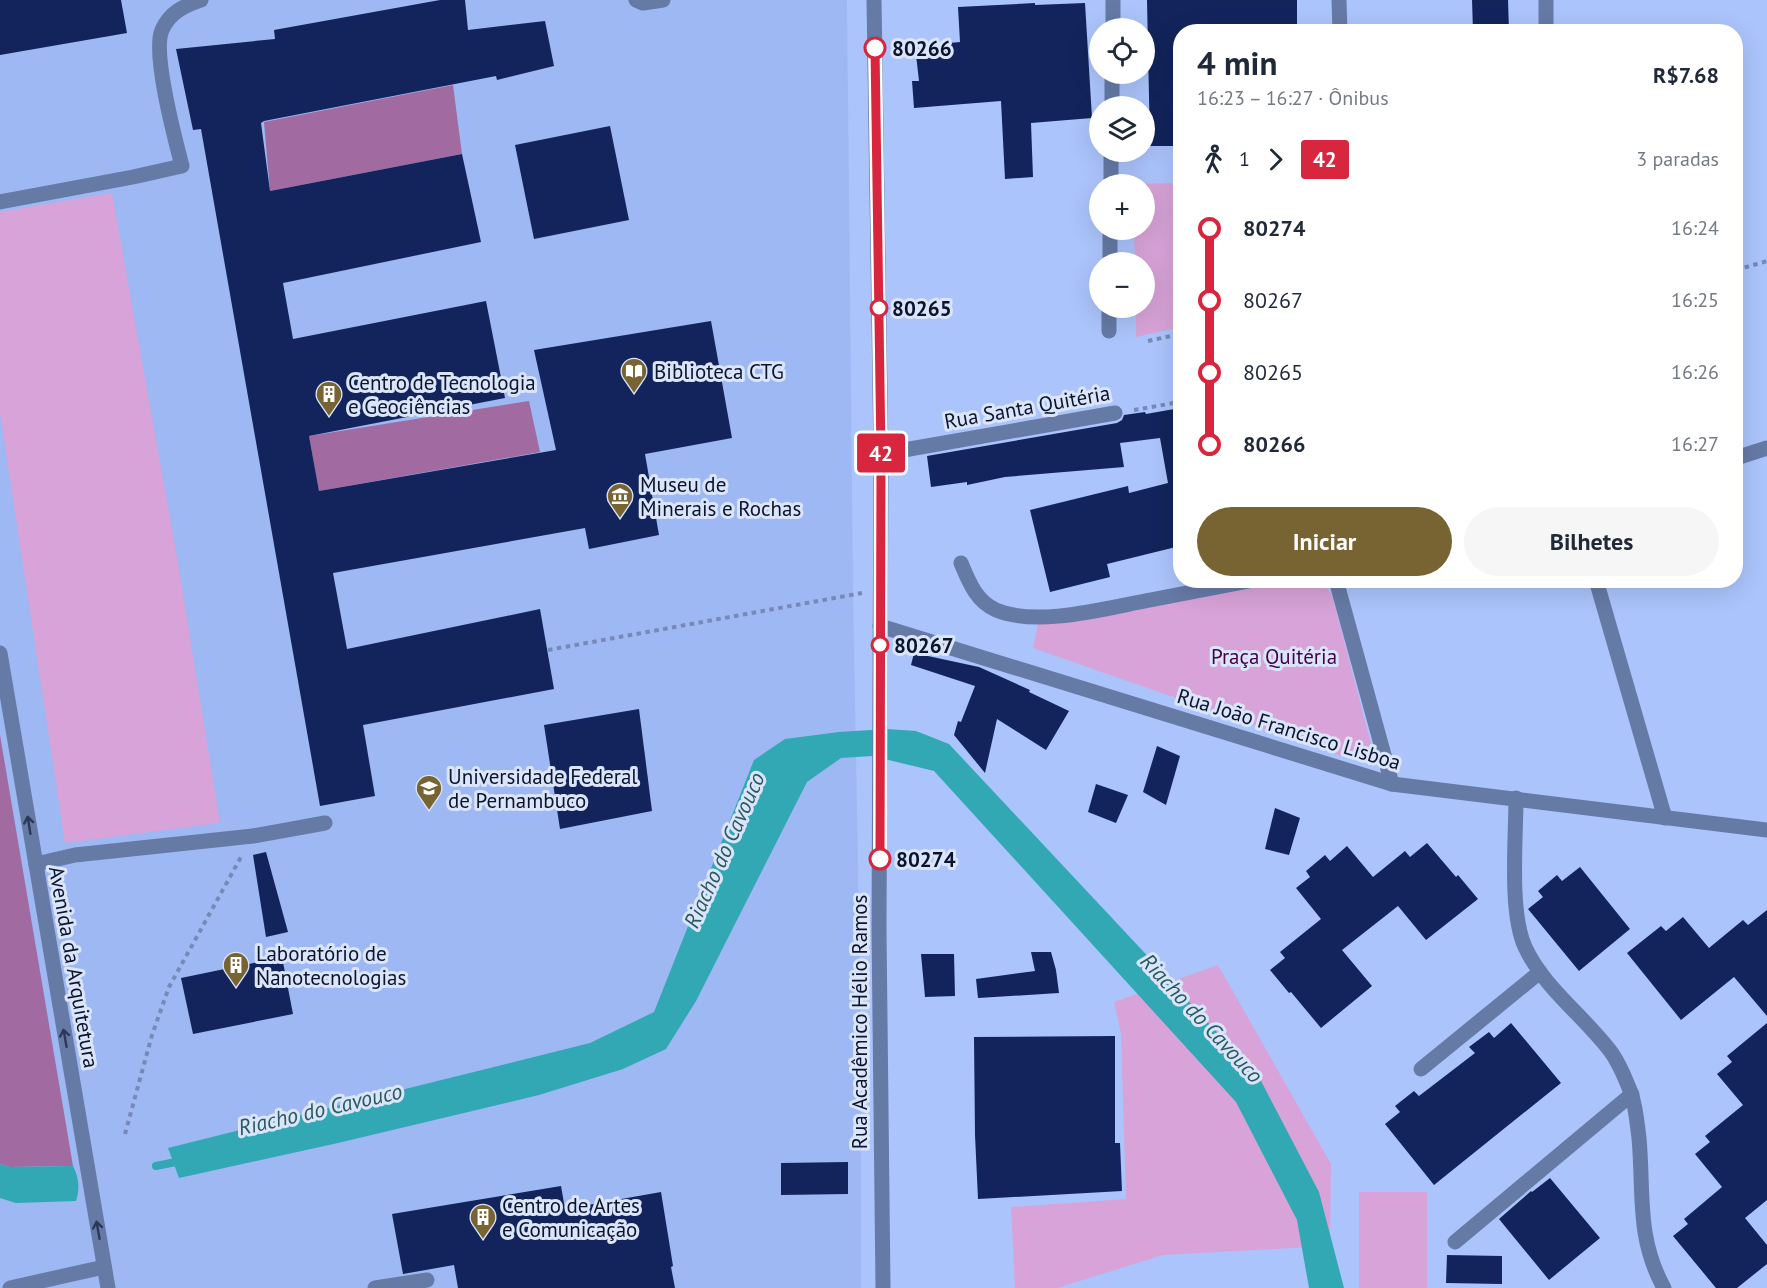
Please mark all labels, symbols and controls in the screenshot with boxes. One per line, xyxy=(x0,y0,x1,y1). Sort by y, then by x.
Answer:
map controls xyxy=(1089,18,1155,318)
button: locate xyxy=(1089,18,1155,84)
place label: 80266 xyxy=(892,35,952,62)
marker: 80266 xyxy=(864,37,886,59)
text: 4 min xyxy=(1197,41,1278,84)
text: R$7.68 xyxy=(1653,61,1719,89)
text: 16:23 – 16:27 · Ônibus xyxy=(1197,85,1389,111)
button: layers xyxy=(1089,96,1155,162)
icon: walk xyxy=(1197,143,1230,176)
icon: forward xyxy=(1259,143,1292,176)
text: 1 xyxy=(1239,146,1250,172)
text: 42 xyxy=(1313,146,1337,173)
text: 3 paradas xyxy=(1636,146,1719,172)
button: + xyxy=(1089,174,1155,240)
text: 80274 xyxy=(1243,214,1305,242)
text: 16:24 xyxy=(1671,215,1719,241)
button: − xyxy=(1089,252,1155,318)
text: 80267 xyxy=(1243,286,1303,314)
text: 16:25 xyxy=(1671,287,1719,313)
place label: 80265 xyxy=(892,295,952,322)
marker: 80265 xyxy=(870,299,888,317)
library icon: Biblioteca CTG xyxy=(619,356,649,394)
place label: Biblioteca CTG xyxy=(654,358,784,385)
text: 80265 xyxy=(1243,358,1303,386)
text: 16:26 xyxy=(1671,359,1719,385)
place label: Centro de Tecnologia e Geociências xyxy=(348,369,536,420)
building icon: Centro de Tecnologia e Geociências xyxy=(314,379,344,417)
street label: Rua Santa Quitéria xyxy=(942,379,1112,435)
text: 80266 xyxy=(1243,430,1305,458)
text: 16:27 xyxy=(1671,431,1719,457)
line badge: 42 xyxy=(854,434,908,472)
text: 42 xyxy=(869,440,893,467)
place label: Museu de Minerais e Rochas xyxy=(640,471,801,522)
museum icon: Museu de Minerais e Rochas xyxy=(605,481,635,519)
button: Iniciar xyxy=(1197,507,1452,576)
button: Bilhetes xyxy=(1464,507,1719,576)
place label: 80267 xyxy=(894,632,954,659)
marker: 80267 xyxy=(871,636,889,654)
park label: Praça Quitéria xyxy=(1211,643,1337,670)
street label: Rua João Francisco Lisboa xyxy=(1174,682,1404,776)
place label: Universidade Federal de Pernambuco xyxy=(448,763,637,814)
water label: Riacho do Cavouco xyxy=(677,768,771,932)
school or university icon: Universidade Federal de Pernambuco xyxy=(414,773,444,811)
one-way arrow xyxy=(24,816,35,835)
place label: 80274 xyxy=(896,846,956,873)
marker: 80274 xyxy=(869,848,891,870)
street label: Avenida da Arquitetura xyxy=(43,864,105,1070)
street label: Rua Acadêmico Hélio Ramos xyxy=(846,895,873,1149)
place label: Laboratório de Nanotecnologias xyxy=(256,940,406,991)
water label: Riacho do Cavouco xyxy=(1135,947,1269,1089)
building icon: Laboratório de Nanotecnologias xyxy=(221,950,251,988)
one-way arrow xyxy=(59,1029,70,1048)
water label: Riacho do Cavouco xyxy=(235,1077,405,1141)
place label: Centro de Artes e Comunicação xyxy=(502,1192,640,1243)
building icon: Centro de Artes e Comunicação xyxy=(468,1202,498,1240)
one-way arrow xyxy=(92,1221,103,1241)

